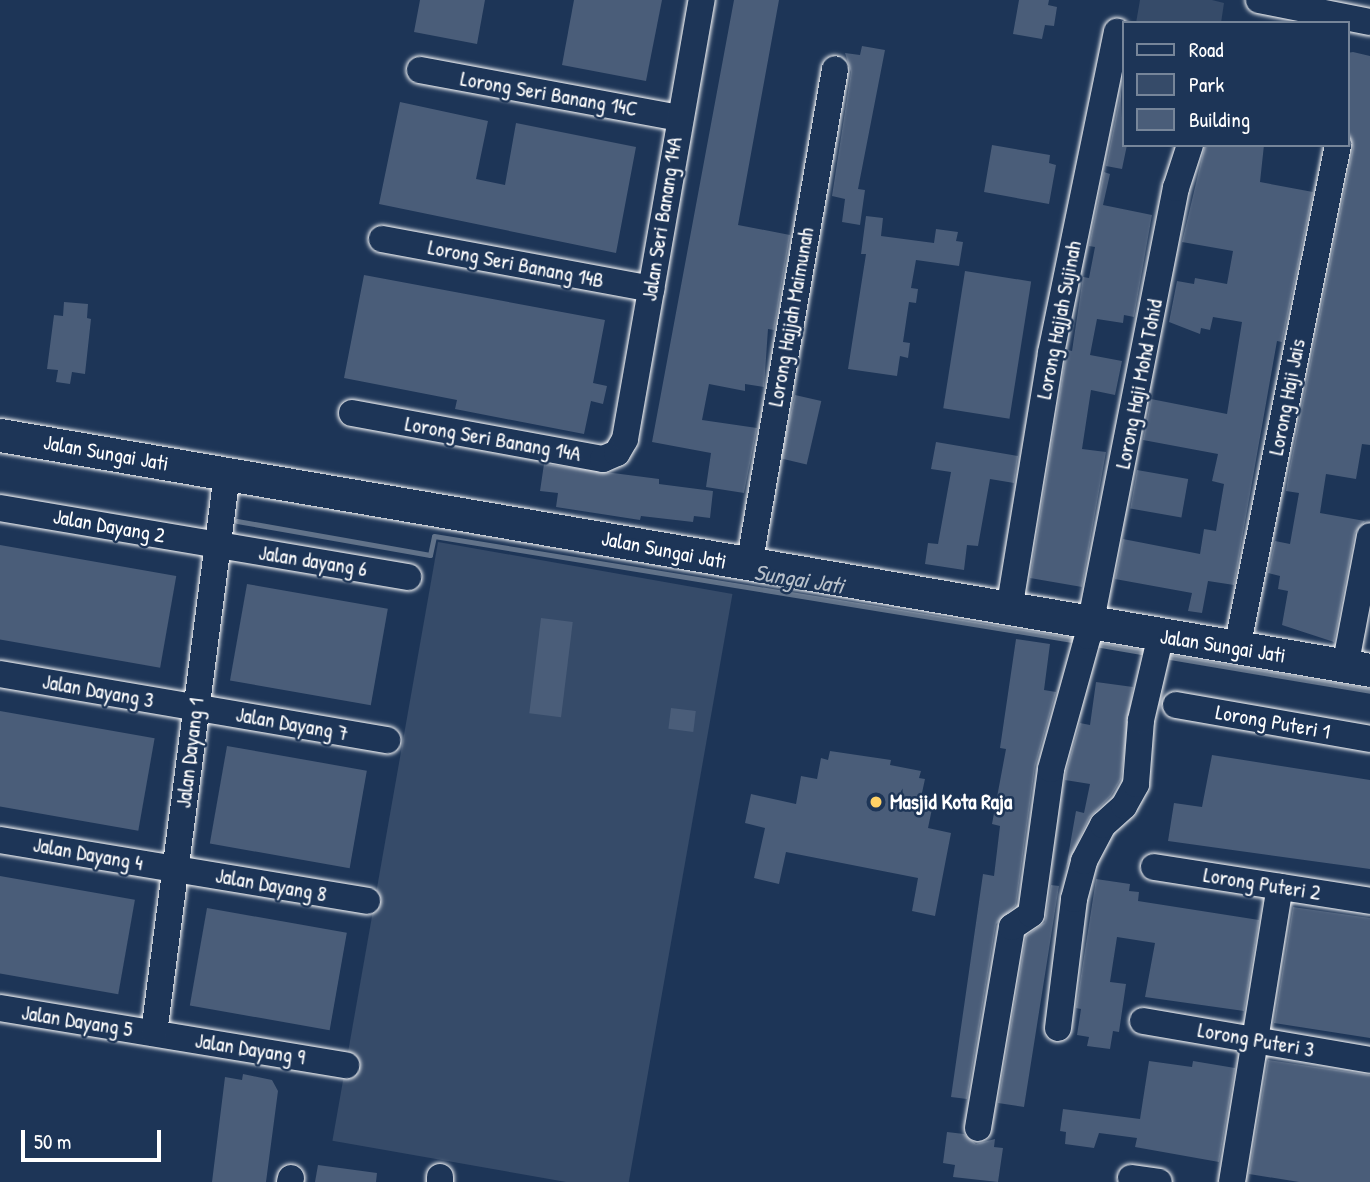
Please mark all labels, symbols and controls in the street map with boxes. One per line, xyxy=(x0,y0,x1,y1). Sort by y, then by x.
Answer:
legend xyxy=(1122,21,1349,147)
text: Road xyxy=(1189,35,1223,64)
street label: Lorong Seri Banang 14C xyxy=(458,66,640,122)
text: Park xyxy=(1189,70,1224,99)
text: Building xyxy=(1189,105,1250,134)
street label: Jalan Seri Banang 14A xyxy=(637,135,687,303)
street label: Lorong Hajjah Maimunah xyxy=(763,226,819,408)
street label: Lorong Seri Banang 14B xyxy=(426,235,606,293)
street label: Lorong Hajjah Sujinah xyxy=(1031,239,1087,401)
street label: Lorong Haji Mohd Tohid xyxy=(1110,297,1168,471)
street label: Lorong Haji Jais xyxy=(1263,337,1311,457)
street label: Lorong Seri Banang 14A xyxy=(403,411,583,467)
street label: Jalan Sungai Jati xyxy=(41,430,171,476)
street label: Jalan Dayang 2 xyxy=(51,504,167,548)
street label: Jalan Sungai Jati xyxy=(599,526,729,574)
street label: Jalan dayang 6 xyxy=(257,540,369,582)
water label: Sungai Jati xyxy=(752,558,846,600)
street label: Jalan Sungai Jati xyxy=(1158,624,1288,668)
street label: Jalan Dayang 3 xyxy=(40,669,156,713)
street label: Jalan Dayang 1 xyxy=(171,697,209,809)
street label: Lorong Puteri 1 xyxy=(1214,700,1332,744)
street label: Jalan Dayang 7 xyxy=(234,702,350,746)
place label: Masjid Kota Raja xyxy=(890,789,1012,815)
marker: Masjid Kota Raja xyxy=(868,794,884,810)
street label: Jalan Dayang 4 xyxy=(31,832,145,876)
street label: Lorong Puteri 2 xyxy=(1202,862,1322,906)
street label: Jalan Dayang 8 xyxy=(214,863,328,907)
street label: Jalan Dayang 5 xyxy=(20,1000,134,1042)
street label: Lorong Puteri 3 xyxy=(1196,1017,1316,1063)
street label: Jalan Dayang 9 xyxy=(193,1028,307,1070)
scale bar xyxy=(24,1116,164,1160)
text: 50 m xyxy=(34,1127,71,1156)

